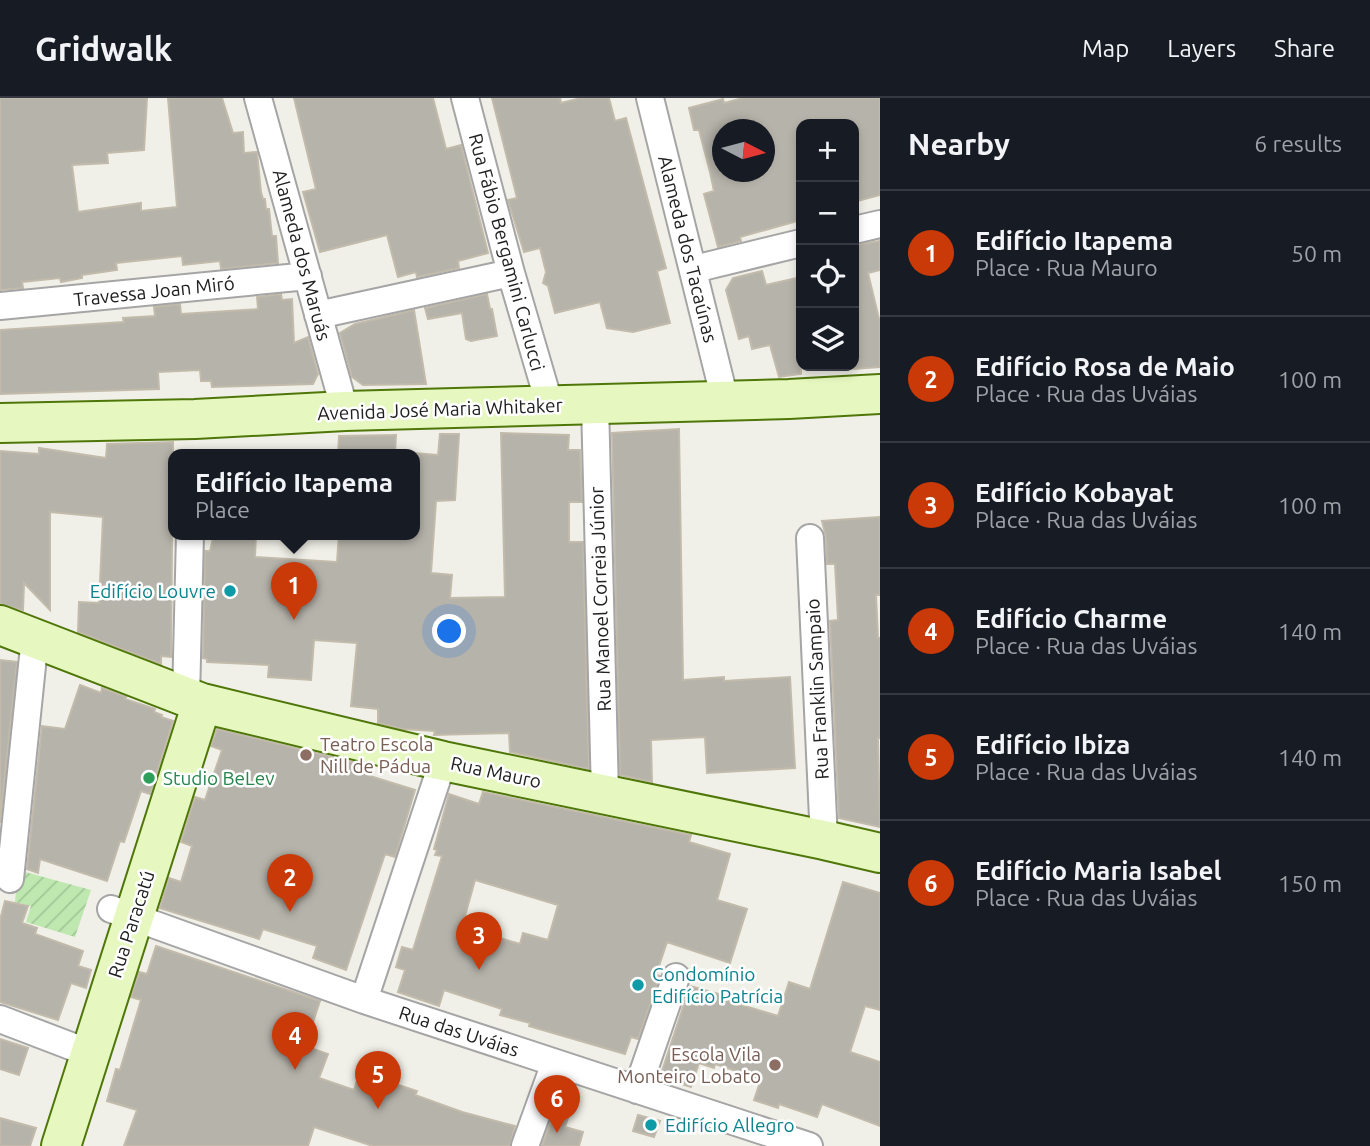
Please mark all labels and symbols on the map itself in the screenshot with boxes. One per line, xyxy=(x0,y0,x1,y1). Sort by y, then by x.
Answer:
north arrow xyxy=(712,119,775,182)
street label: Rua Fábio Bergamini Carlucci xyxy=(465,131,549,373)
street label: Alameda dos Tacaúnas xyxy=(654,153,722,345)
street label: Alameda dos Maruás xyxy=(269,167,335,343)
street label: Travessa Joan Miró xyxy=(72,272,236,310)
street label: Avenida José Maria Whitaker xyxy=(317,394,563,424)
street label: Rua Manoel Correia Júnior xyxy=(585,486,615,712)
pin: 1 xyxy=(271,562,317,620)
place label: Edifício Louvre xyxy=(90,580,216,602)
marker: Edifício Louvre xyxy=(222,583,238,599)
street label: Rua Franklin Sampaio xyxy=(801,598,833,780)
your location xyxy=(432,614,466,648)
place label: Teatro Escola Nill de Pádua xyxy=(320,733,434,777)
marker: Teatro Escola Nill de Pádua xyxy=(298,747,314,763)
street label: Rua Mauro xyxy=(449,752,543,792)
place label: Studio BeLev xyxy=(163,767,274,789)
marker: Studio BeLev xyxy=(141,770,157,786)
pin: 2 xyxy=(267,854,313,912)
street label: Rua Paracatú xyxy=(103,868,159,980)
pin: 3 xyxy=(456,912,502,970)
place label: Condomínio Edifício Patrícia xyxy=(652,963,783,1007)
marker: Condomínio Edifício Patrícia xyxy=(630,977,646,993)
street label: Rua das Uváias xyxy=(396,1001,522,1061)
pin: 4 xyxy=(272,1012,318,1070)
place label: Escola Vila Monteiro Lobato xyxy=(617,1043,761,1087)
pin: 5 xyxy=(355,1051,401,1109)
marker: Escola Vila Monteiro Lobato xyxy=(767,1057,783,1073)
pin: 6 xyxy=(534,1075,580,1133)
place label: Edifício Allegro xyxy=(665,1114,795,1136)
marker: Edifício Allegro xyxy=(643,1117,659,1133)

